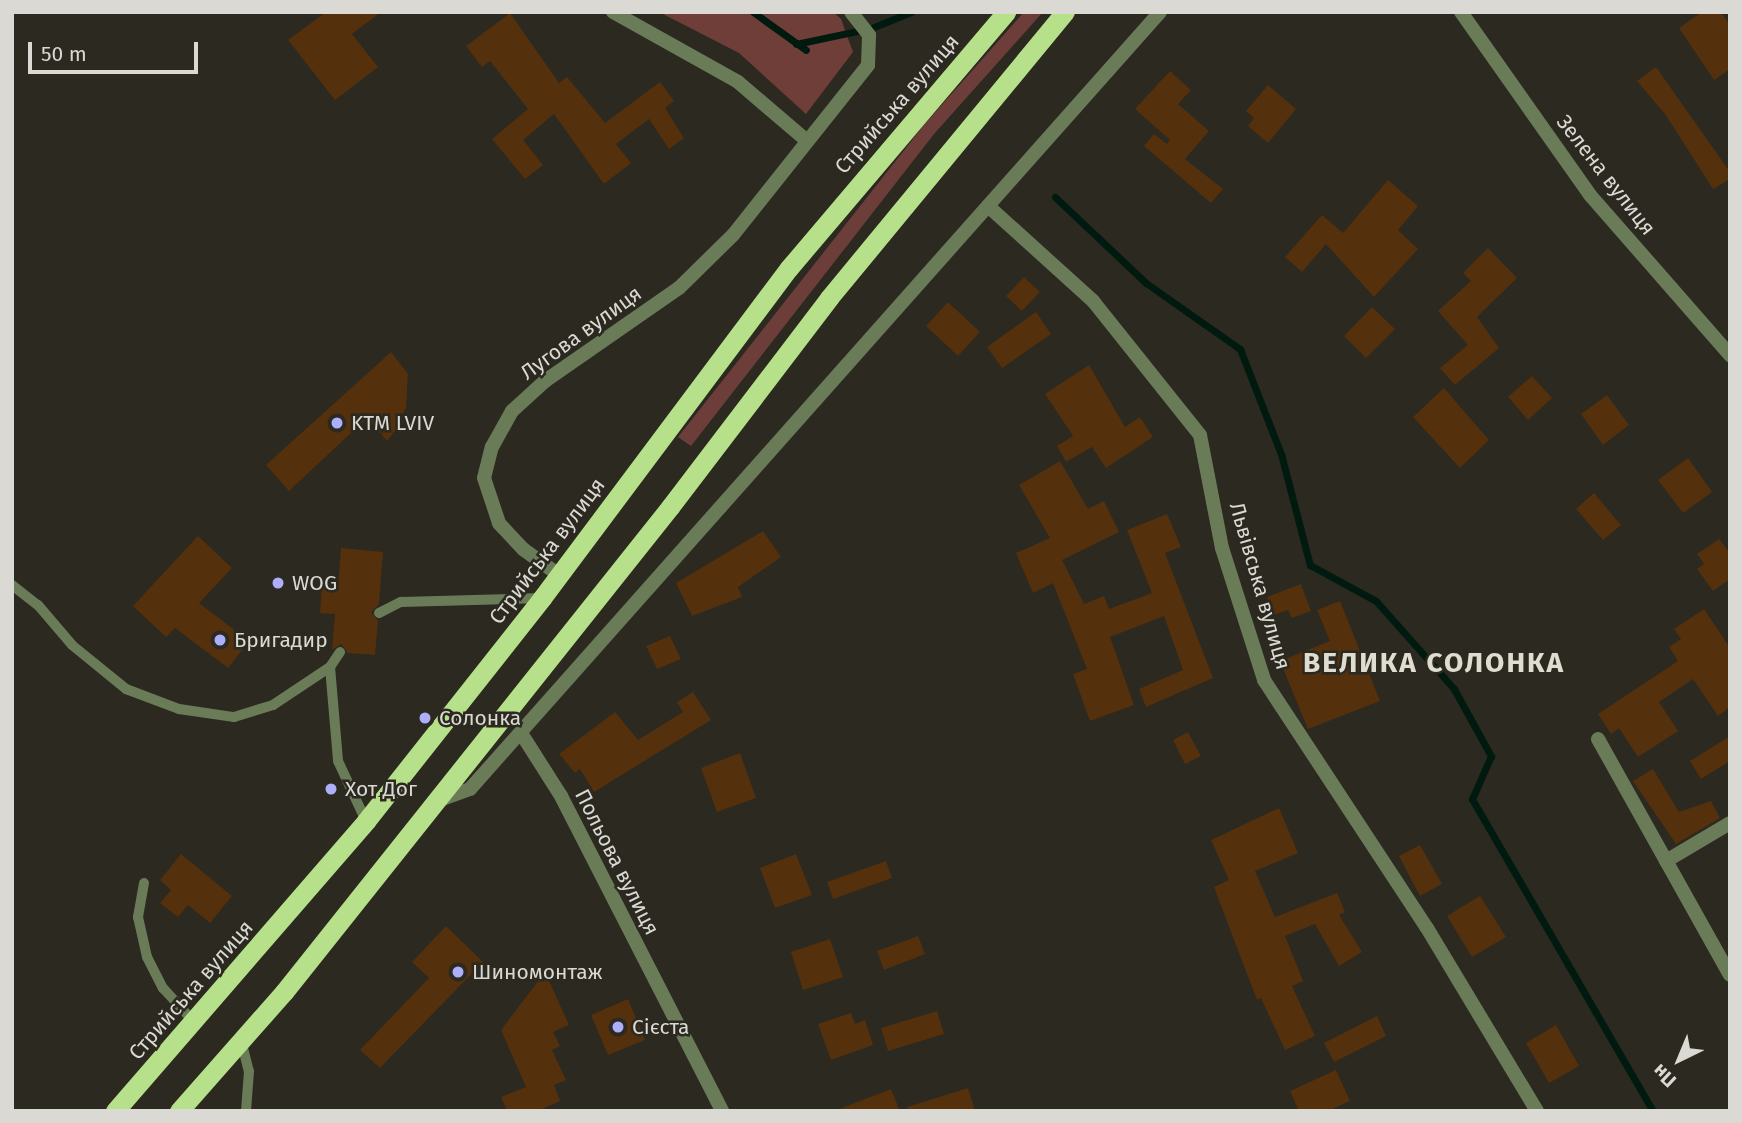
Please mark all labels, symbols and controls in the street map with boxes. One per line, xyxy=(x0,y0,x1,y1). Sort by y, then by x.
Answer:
scale bar xyxy=(32,28,201,72)
street label: Стрийська вулиця xyxy=(830,29,964,179)
text: 50 m xyxy=(41,41,87,67)
street label: Зелена вулиця xyxy=(1551,110,1661,240)
street label: Лугова вулиця xyxy=(515,281,647,385)
place label: KTM LVIV xyxy=(351,410,434,436)
marker: KTM LVIV xyxy=(329,415,345,431)
street label: Стрийська вулиця xyxy=(484,473,610,629)
street label: Львівська вулиця xyxy=(1224,499,1296,673)
place label: WOG xyxy=(292,570,337,596)
marker: WOG xyxy=(270,575,286,591)
place label: Бригадир xyxy=(234,627,328,653)
marker: Бригадир xyxy=(212,632,228,648)
district label: ВЕЛИКА СОЛОНКА xyxy=(1305,646,1563,680)
place label: Солонка xyxy=(439,705,521,731)
marker: Солонка xyxy=(417,710,433,726)
place label: Хот Дог xyxy=(345,776,417,802)
marker: Хот Дог xyxy=(323,781,339,797)
street label: Польова вулиця xyxy=(569,785,665,939)
street label: Стрийська вулиця xyxy=(124,915,258,1065)
place label: Шиномонтаж xyxy=(472,959,603,985)
marker: Шиномонтаж xyxy=(450,964,466,980)
place label: Сієста xyxy=(632,1014,689,1040)
marker: Сієста xyxy=(610,1019,626,1035)
north arrow xyxy=(1644,1025,1714,1095)
text: Пн xyxy=(1648,1059,1681,1092)

